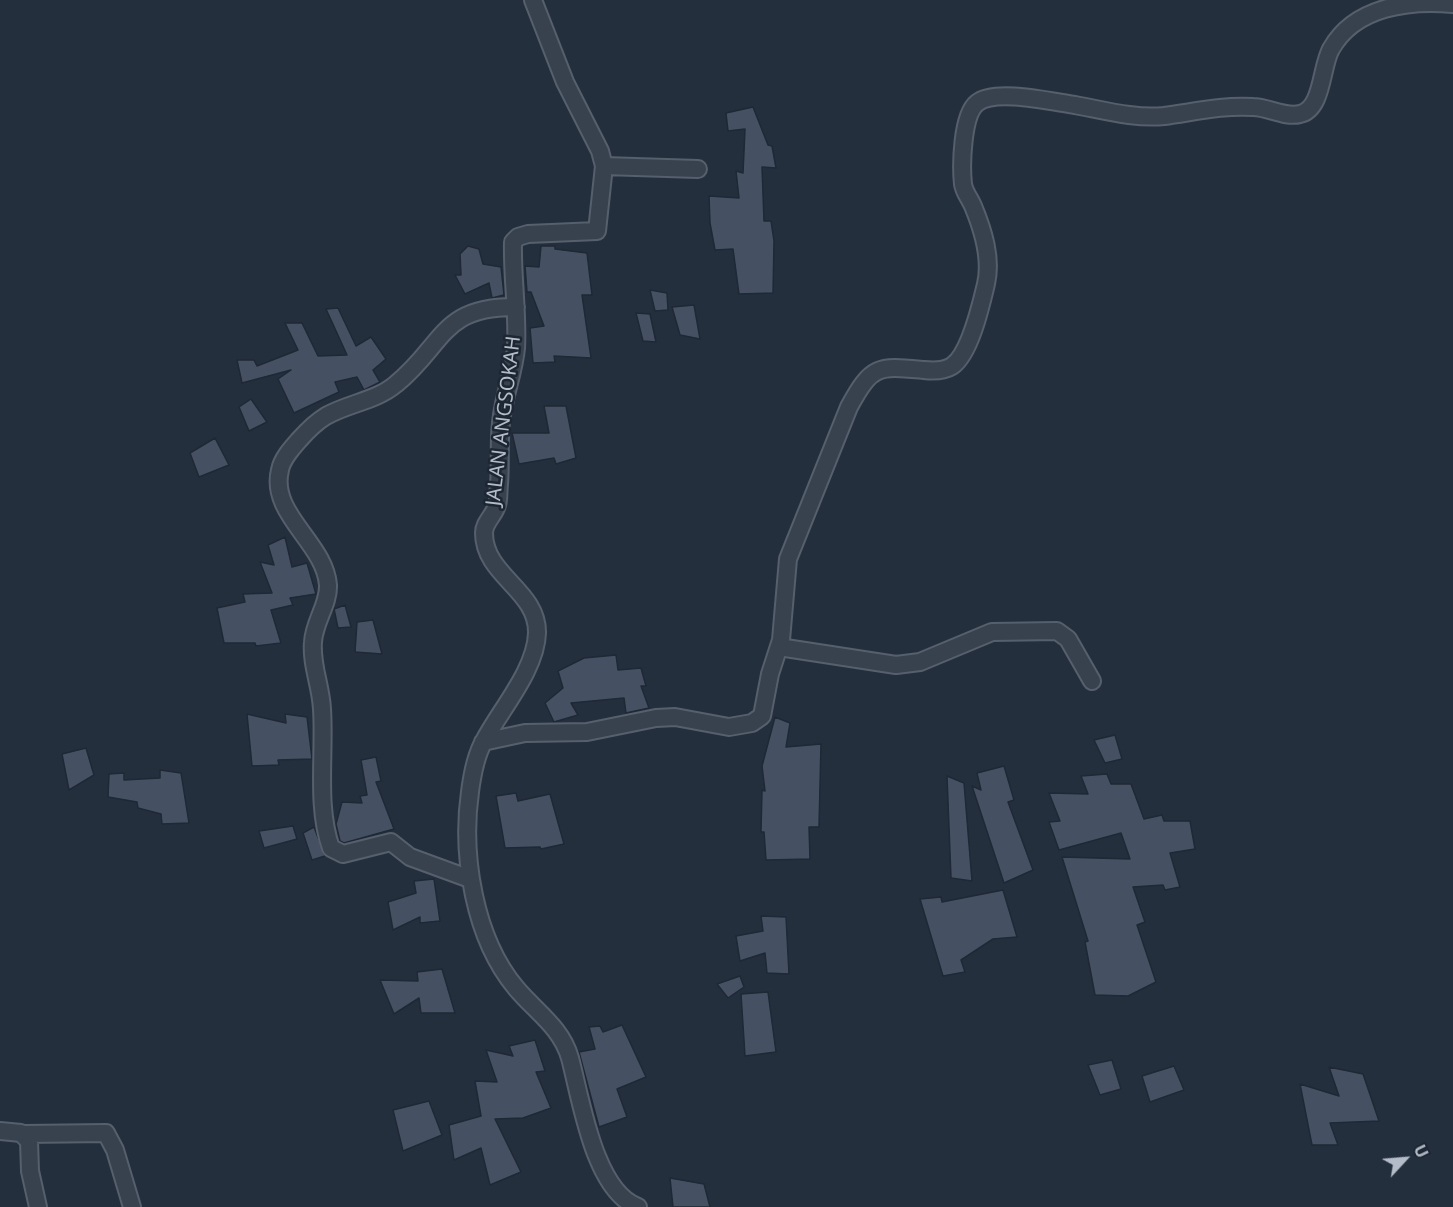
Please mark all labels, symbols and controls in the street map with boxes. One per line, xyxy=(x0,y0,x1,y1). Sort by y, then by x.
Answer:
street label: JALAN ANGSOKAH xyxy=(482,335,526,507)
north arrow xyxy=(1375,1129,1435,1189)
text: U xyxy=(1409,1141,1434,1161)

